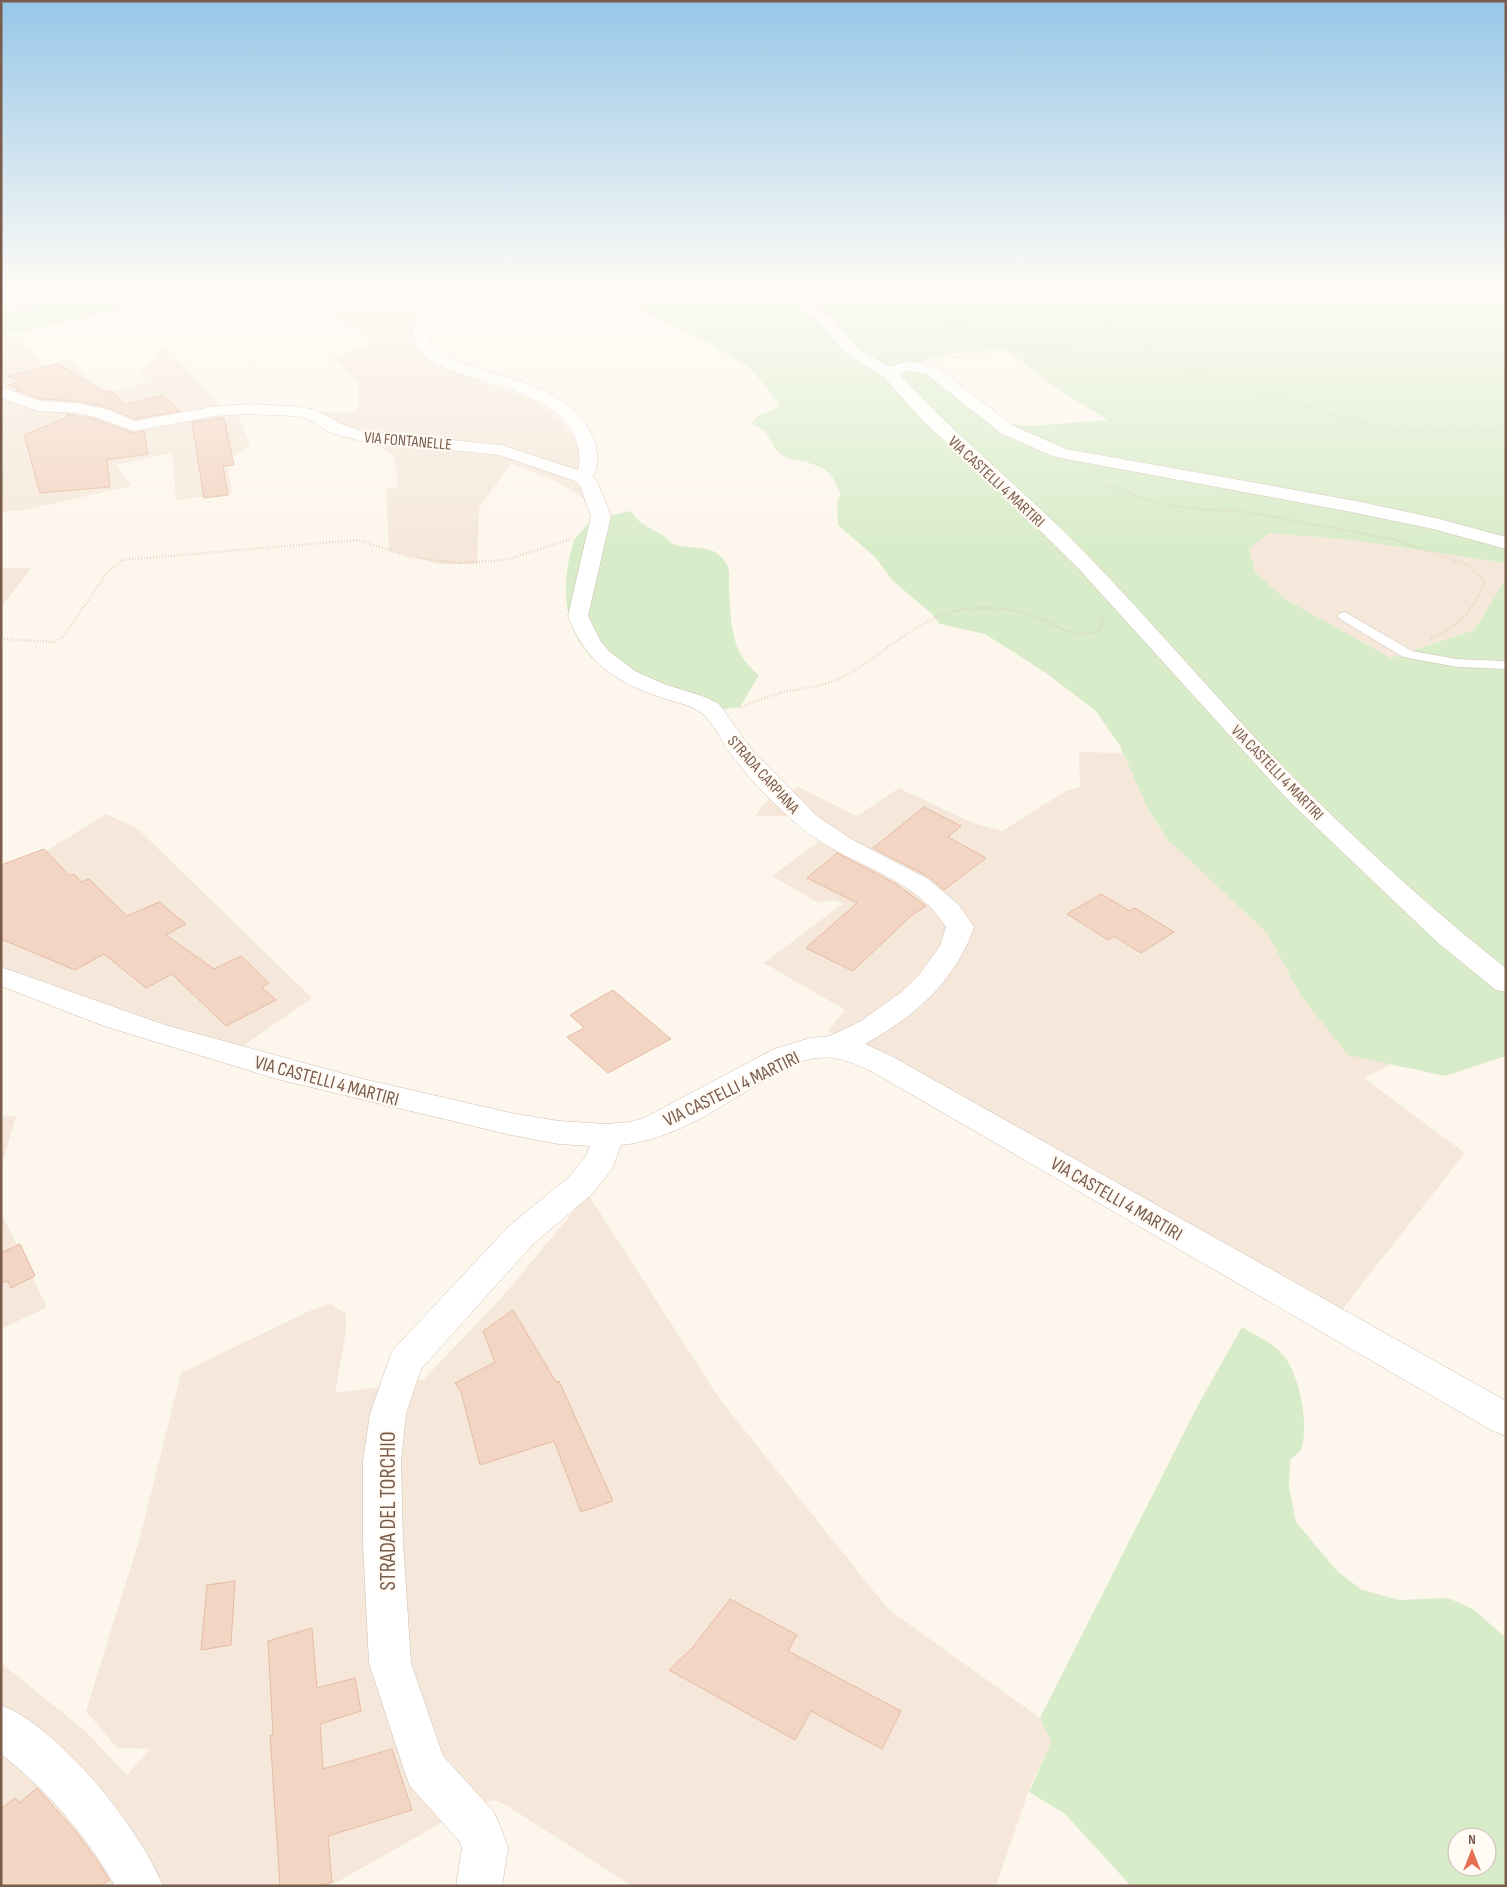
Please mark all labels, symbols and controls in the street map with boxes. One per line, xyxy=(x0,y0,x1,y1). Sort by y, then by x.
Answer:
street label: VIA FONTANELLE xyxy=(363,428,452,455)
street label: VIA CASTELLI 4 MARTIRI xyxy=(944,433,1048,532)
street label: VIA CASTELLI 4 MARTIRI xyxy=(1227,721,1327,825)
street label: STRADA CARPIANA xyxy=(723,732,803,818)
street label: VIA CASTELLI 4 MARTIRI xyxy=(660,1046,803,1132)
street label: VIA CASTELLI 4 MARTIRI xyxy=(252,1051,401,1112)
street label: VIA CASTELLI 4 MARTIRI xyxy=(1046,1152,1186,1246)
street label: STRADA DEL TORCHIO xyxy=(375,1431,402,1591)
north arrow xyxy=(1447,1827,1497,1877)
text: N xyxy=(1468,1831,1476,1848)

